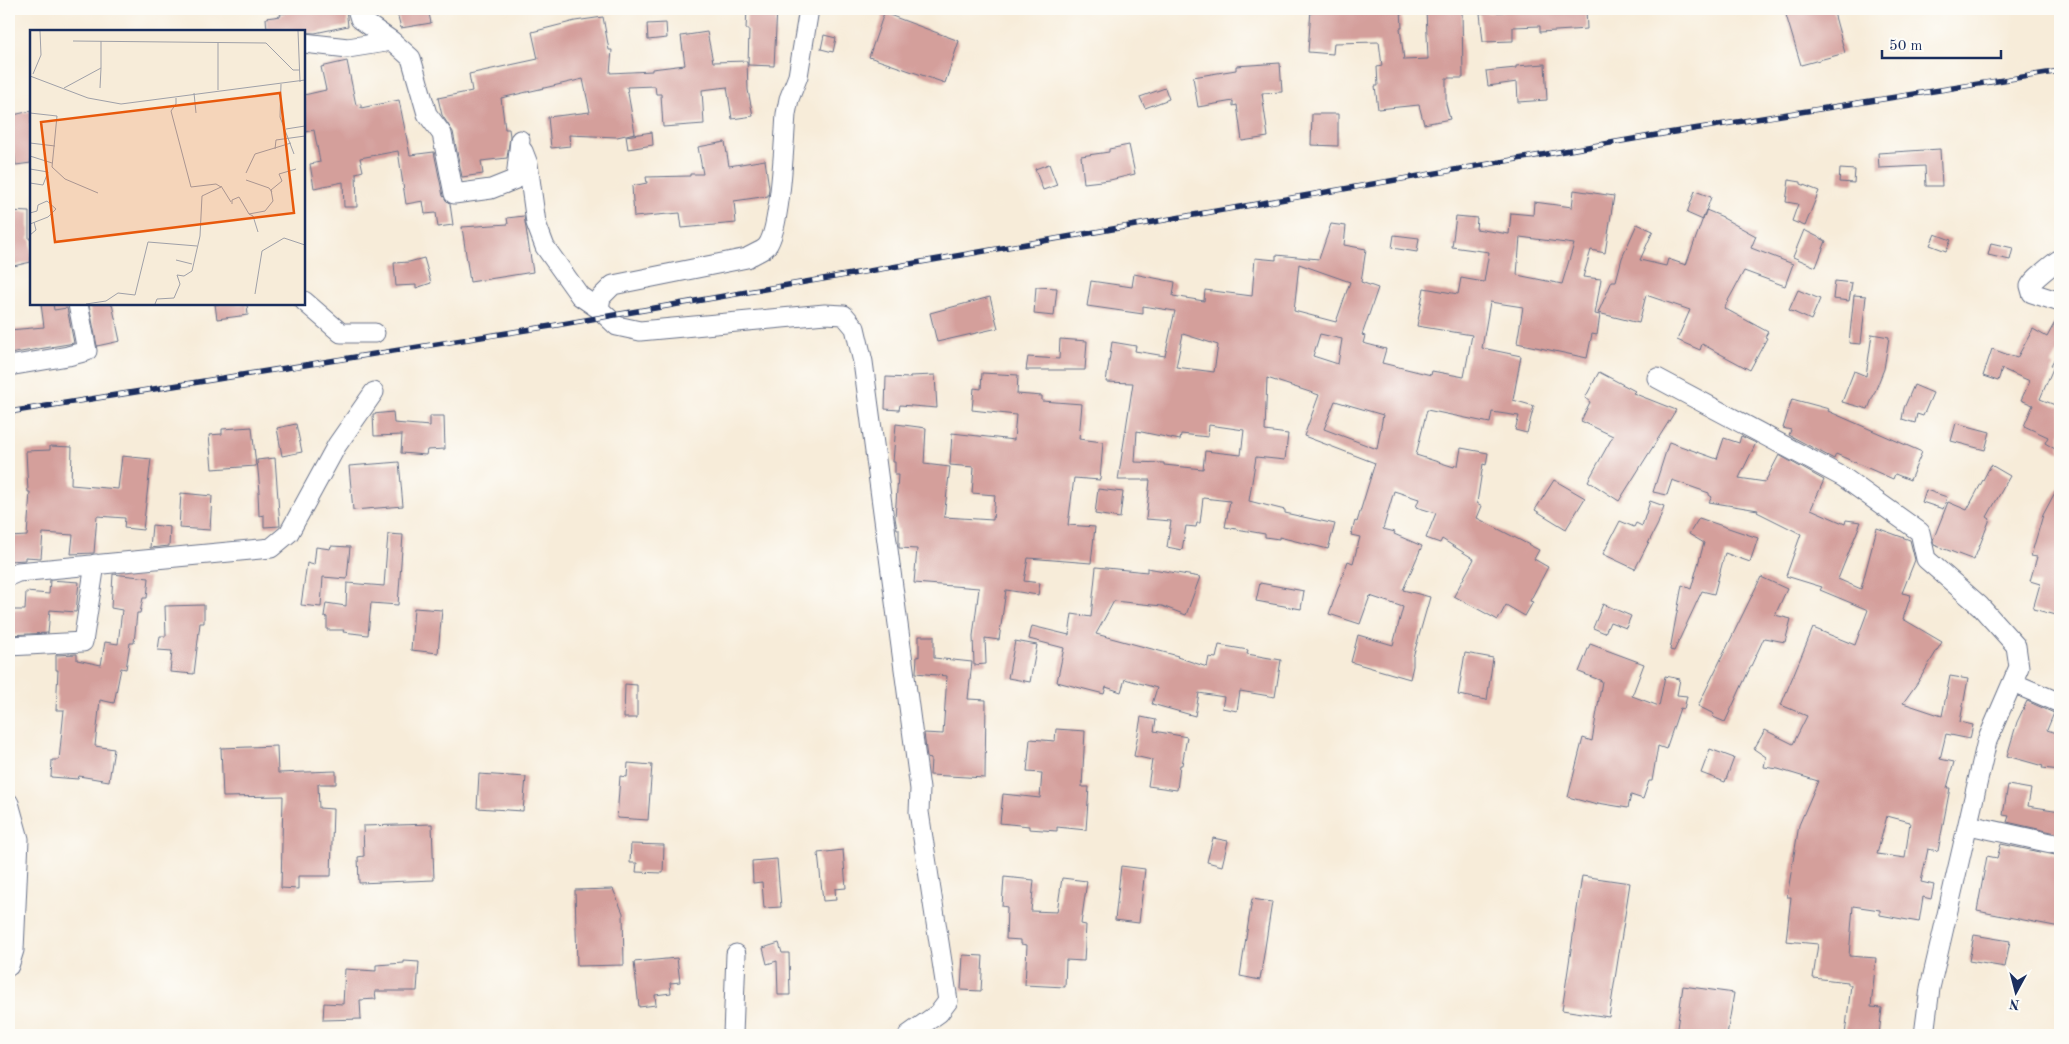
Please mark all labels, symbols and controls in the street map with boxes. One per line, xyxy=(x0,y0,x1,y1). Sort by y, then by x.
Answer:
scale bar xyxy=(1882,28,2000,60)
inset map xyxy=(30,30,305,305)
text: 50 m xyxy=(1889,39,1923,54)
north arrow xyxy=(1992,966,2042,1016)
text: N xyxy=(2008,996,2021,1012)

